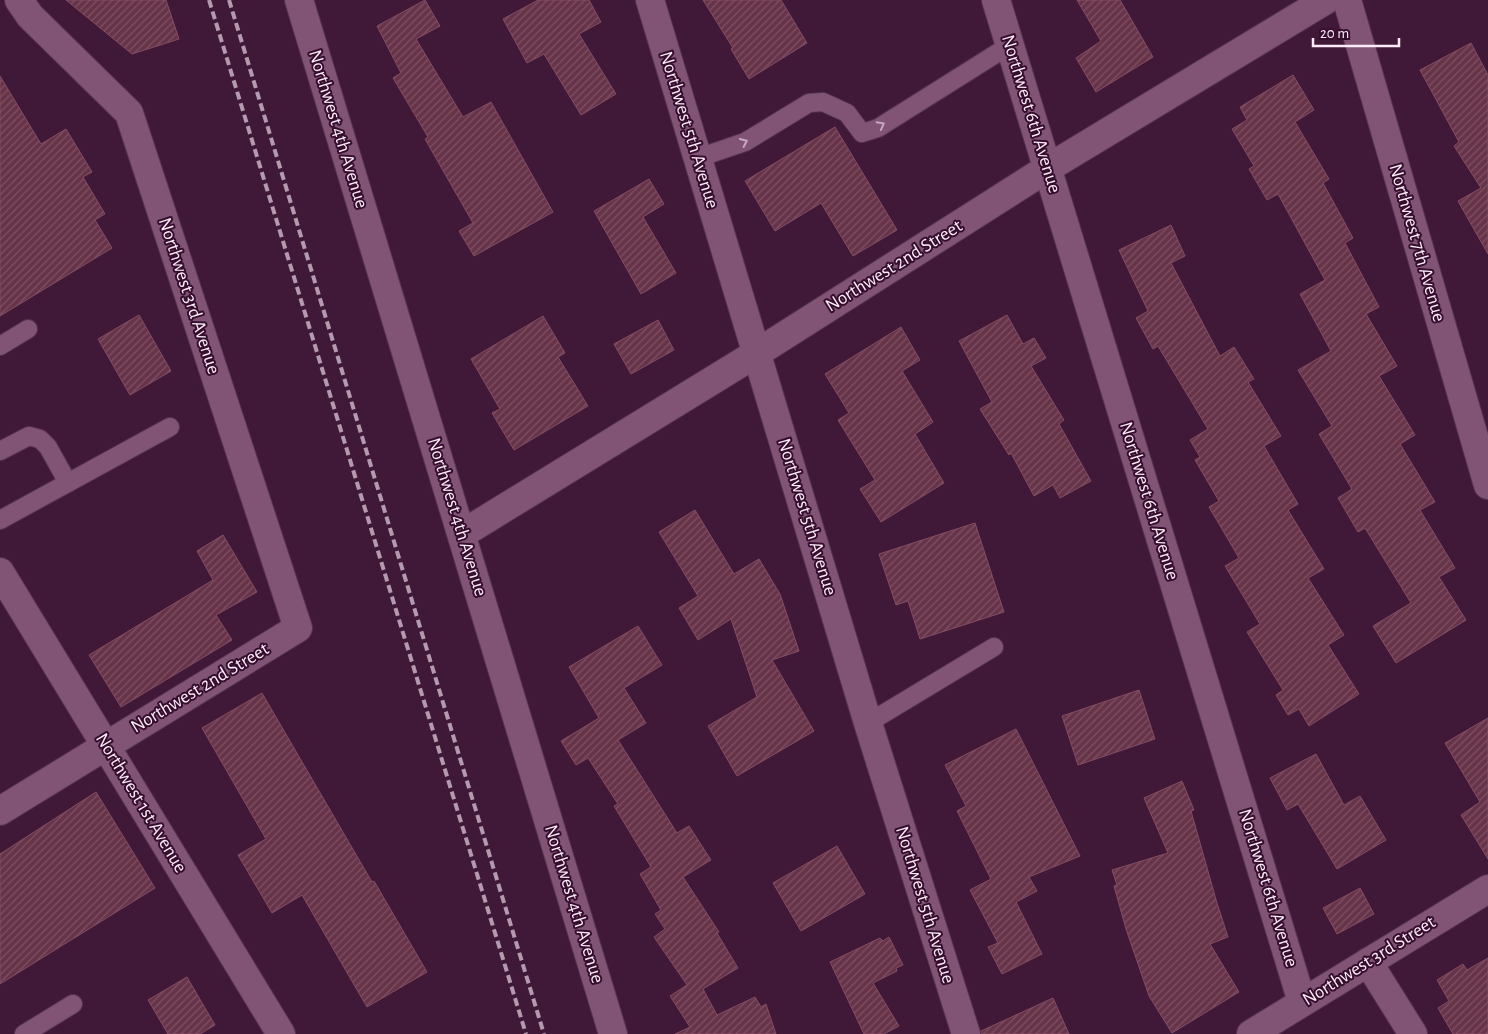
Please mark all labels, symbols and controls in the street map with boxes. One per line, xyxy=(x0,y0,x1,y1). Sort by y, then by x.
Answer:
scale bar xyxy=(1313,15,1399,47)
text: 20 m xyxy=(1320,26,1349,41)
street label: Northwest 6th Avenue xyxy=(998,33,1064,195)
street label: Northwest 4th Avenue xyxy=(305,48,371,210)
street label: Northwest 5th Avenue xyxy=(656,49,722,211)
one-way arrow xyxy=(876,121,885,131)
one-way arrow xyxy=(739,138,748,148)
street label: Northwest 7th Avenue xyxy=(1385,162,1449,324)
street label: Northwest 3rd Avenue xyxy=(155,215,223,377)
street label: Northwest 2nd Street xyxy=(822,216,966,316)
street label: Northwest 6th Avenue xyxy=(1116,420,1182,582)
street label: Northwest 4th Avenue xyxy=(424,436,490,598)
street label: Northwest 5th Avenue xyxy=(774,436,840,598)
street label: Northwest 2nd Street xyxy=(128,639,272,737)
street label: Northwest 1st Avenue xyxy=(92,730,190,876)
street label: Northwest 6th Avenue xyxy=(1235,807,1301,969)
street label: Northwest 4th Avenue xyxy=(541,823,607,985)
street label: Northwest 5th Avenue xyxy=(892,824,958,986)
street label: Northwest 3rd Street xyxy=(1299,912,1439,1010)

